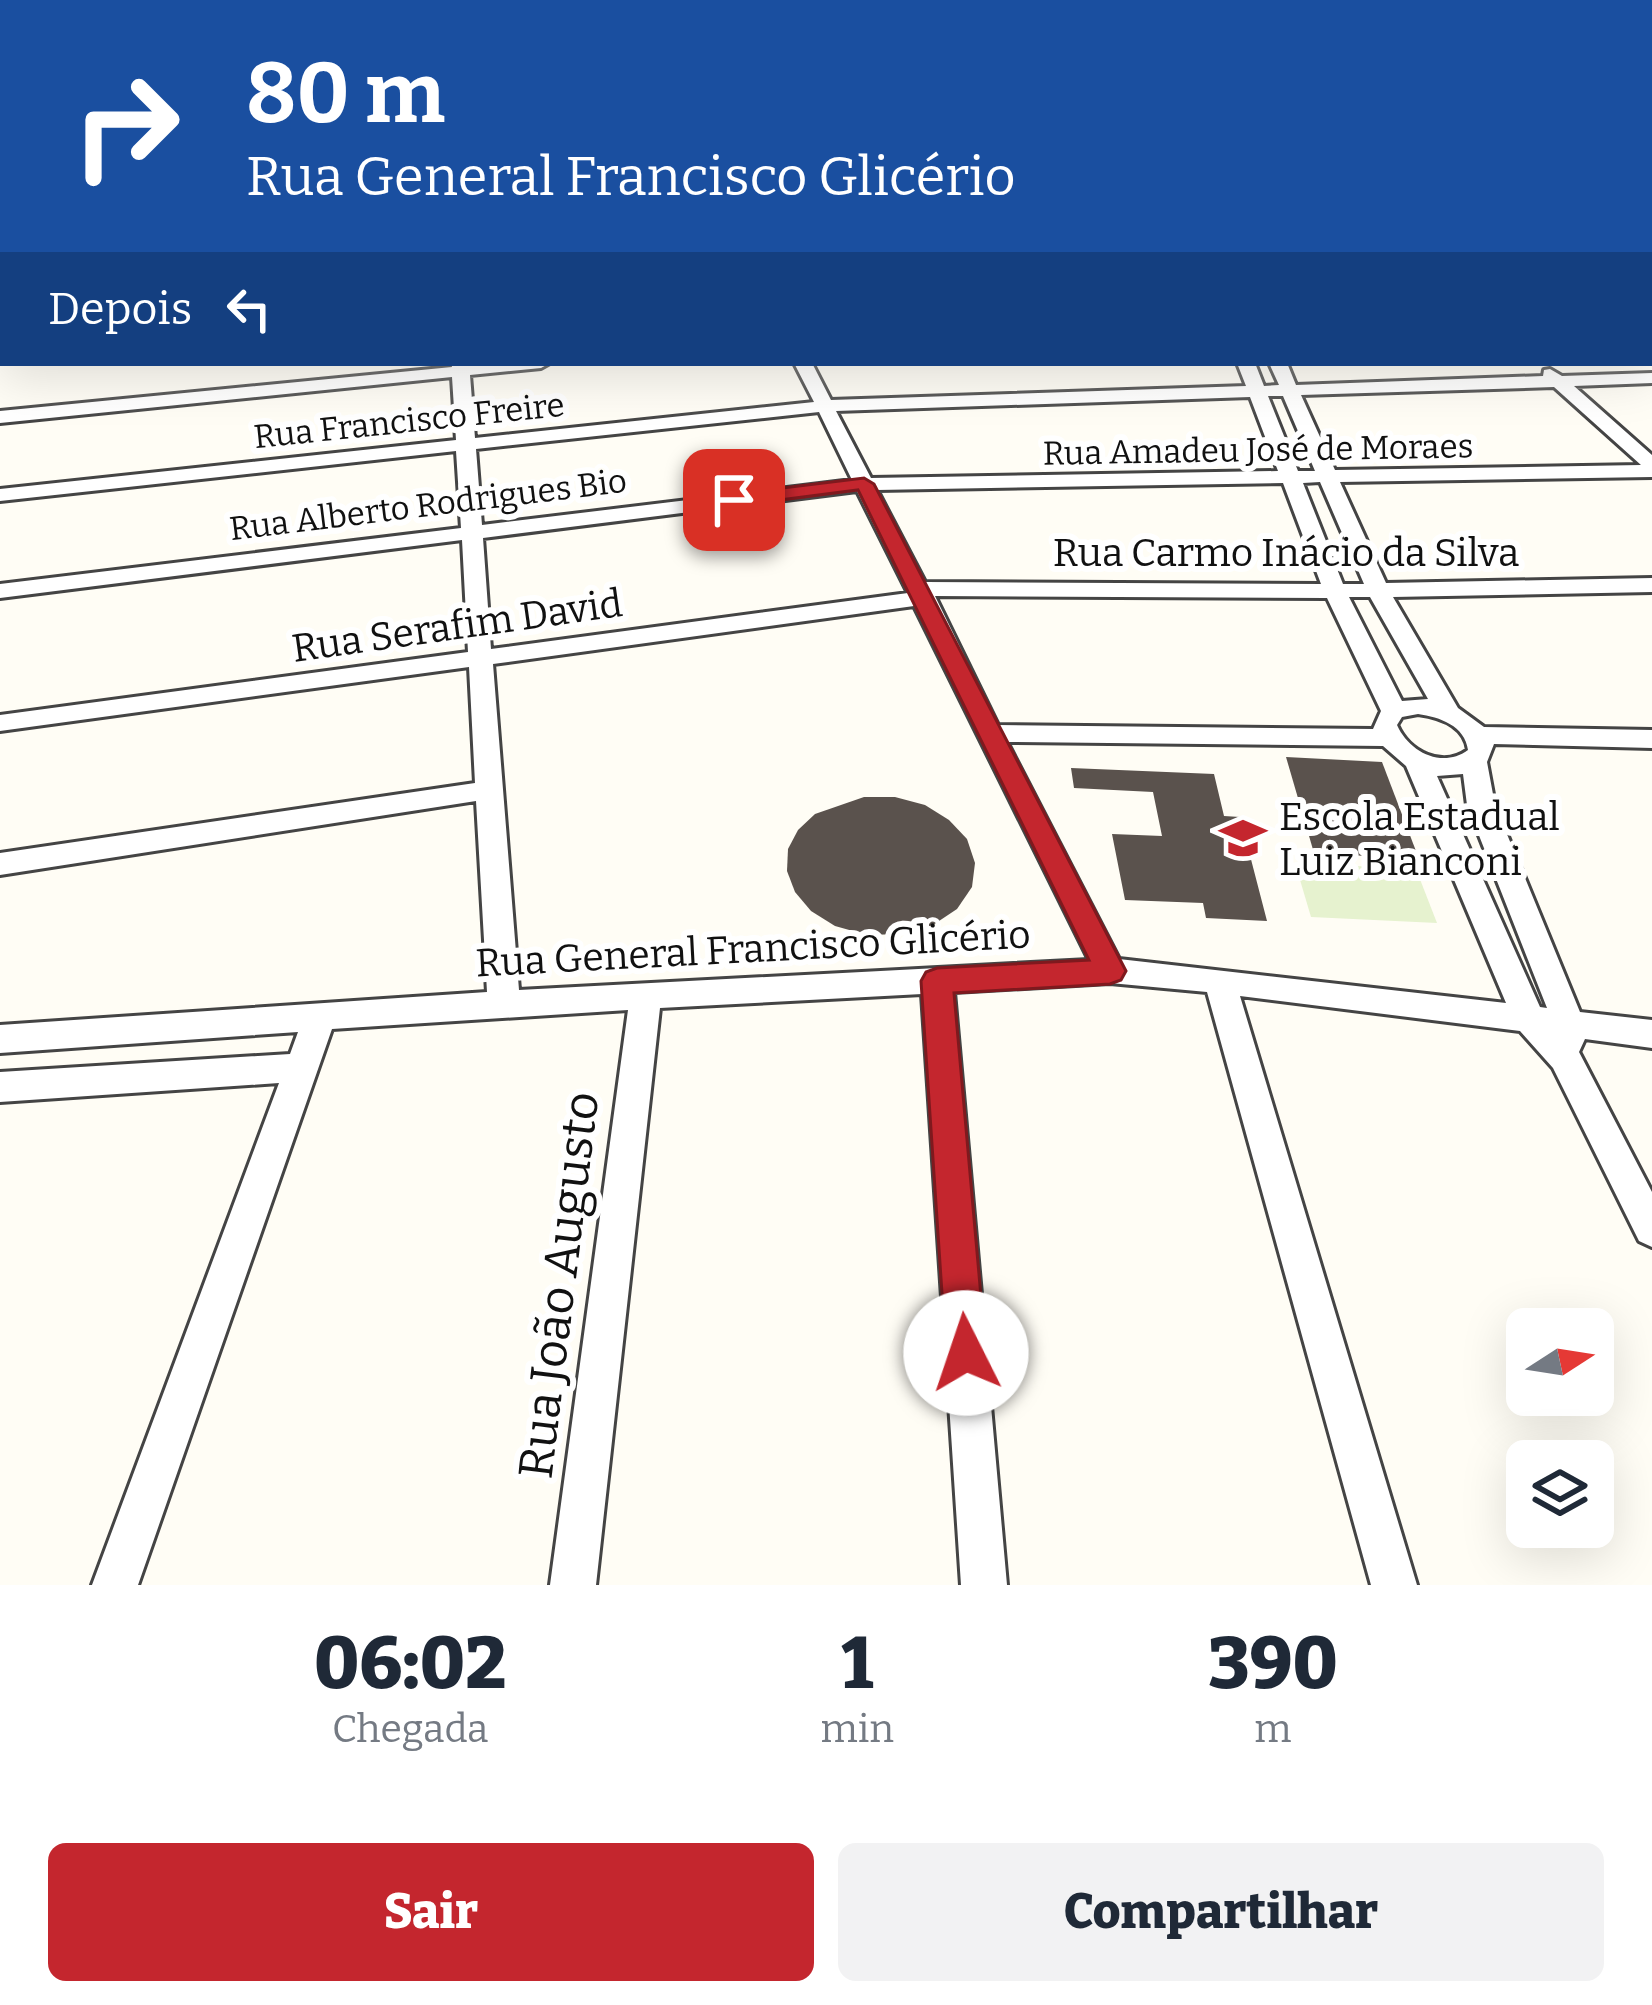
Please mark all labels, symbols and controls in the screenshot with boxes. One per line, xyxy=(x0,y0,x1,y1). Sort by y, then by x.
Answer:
text: 80 m xyxy=(246,43,445,144)
icon: right xyxy=(48,48,204,204)
text: Rua General Francisco Glicério xyxy=(246,145,1016,209)
icon: left xyxy=(216,276,282,342)
text: Depois xyxy=(48,282,192,336)
street label: Rua Francisco Freire xyxy=(252,385,567,457)
street label: Rua Amadeu José de Moraes xyxy=(1042,426,1474,474)
pin xyxy=(683,449,785,551)
street label: Rua Alberto Rodrigues Bio xyxy=(227,461,629,549)
icon: arrive xyxy=(701,467,767,533)
street label: Rua Carmo Inácio da Silva xyxy=(1053,530,1519,576)
street label: Rua Serafim David xyxy=(289,580,625,672)
place label: Escola Estadual Luiz Bianconi xyxy=(1279,794,1560,885)
school or university icon: Escola Estadual Luiz Bianconi xyxy=(1218,813,1268,863)
street label: Rua General Francisco Glicério xyxy=(474,911,1032,987)
street label: Rua João Augusto xyxy=(507,1089,611,1482)
position arrow xyxy=(903,1290,1029,1416)
north arrow xyxy=(1506,1308,1614,1416)
map controls xyxy=(1506,1308,1614,1548)
button: layers xyxy=(1506,1440,1614,1548)
text: 06:02 xyxy=(314,1621,506,1707)
text: 1 xyxy=(841,1621,873,1707)
text: 390 xyxy=(1208,1621,1338,1707)
text: Chegada xyxy=(332,1706,488,1752)
text: min xyxy=(820,1706,894,1752)
text: m xyxy=(1254,1706,1292,1752)
button: Sair xyxy=(48,1843,814,1981)
button: Compartilhar xyxy=(838,1843,1604,1981)

